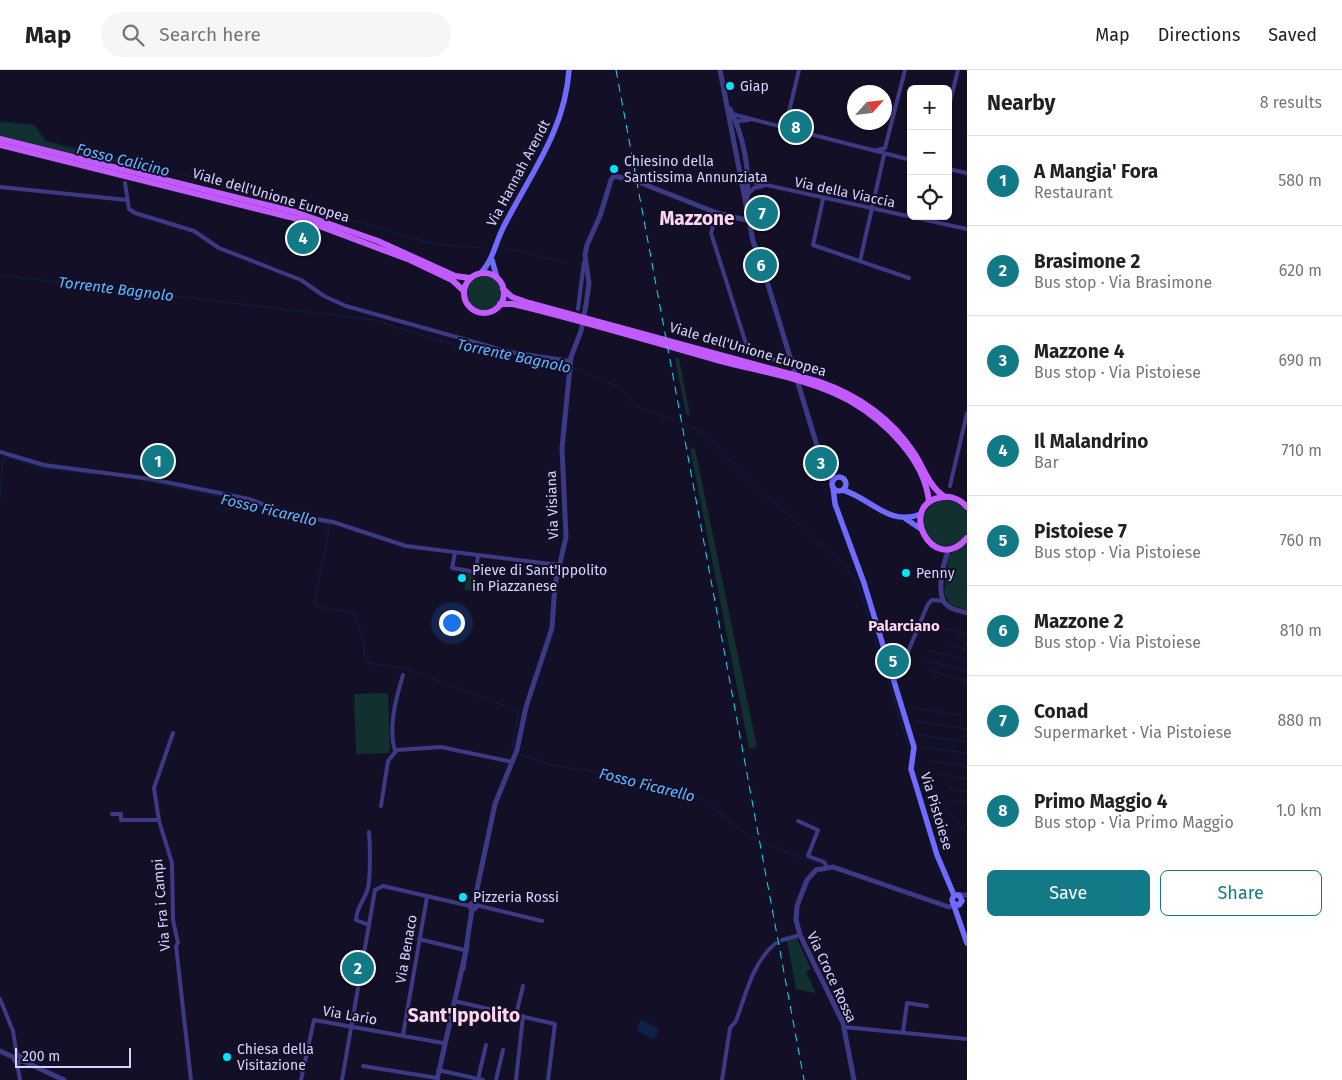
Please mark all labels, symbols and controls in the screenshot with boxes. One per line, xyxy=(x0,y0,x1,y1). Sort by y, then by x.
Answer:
search box xyxy=(101,12,451,57)
text: Map xyxy=(25,21,71,49)
icon: search xyxy=(119,21,147,49)
text: Search here xyxy=(159,23,261,46)
text: Map xyxy=(1095,24,1130,46)
text: Directions xyxy=(1158,24,1240,46)
text: Saved xyxy=(1268,24,1317,46)
place label: Giap xyxy=(740,78,769,95)
marker: Giap xyxy=(724,80,736,92)
north arrow xyxy=(847,85,892,130)
map controls xyxy=(907,85,952,220)
button: + xyxy=(907,85,952,130)
text: Nearby xyxy=(987,90,1055,116)
text: 8 results xyxy=(1260,93,1322,112)
pin: 8 xyxy=(780,108,812,146)
street label: Via Hannah Arendt xyxy=(483,116,554,229)
button: − xyxy=(907,130,952,175)
water label: Fosso Calicino xyxy=(75,140,171,180)
place label: Chiesino della Santissima Annunziata xyxy=(624,153,768,186)
text: A Mangia' Fora xyxy=(1034,160,1158,183)
marker: Chiesino della Santissima Annunziata xyxy=(608,163,620,175)
street label: Viale dell'Unione Europea xyxy=(190,165,351,226)
text: 1 xyxy=(999,171,1007,190)
text: 580 m xyxy=(1278,171,1322,190)
street label: Via della Viaccia xyxy=(793,174,897,211)
button: locate xyxy=(907,175,952,220)
text: Restaurant xyxy=(1034,183,1113,202)
pin: 7 xyxy=(746,194,778,232)
district label: Mazzone xyxy=(659,207,735,230)
pin: 4 xyxy=(287,219,319,257)
pin: 6 xyxy=(745,246,777,284)
text: Brasimone 2 xyxy=(1034,250,1140,273)
text: 2 xyxy=(999,261,1007,280)
text: 620 m xyxy=(1279,261,1322,280)
water label: Torrente Bagnolo xyxy=(57,273,175,305)
text: Bus stop · Via Brasimone xyxy=(1034,273,1212,292)
street label: Viale dell'Unione Europea xyxy=(667,319,828,380)
water label: Torrente Bagnolo xyxy=(455,335,573,377)
text: Mazzone 4 xyxy=(1034,340,1124,363)
text: 3 xyxy=(999,351,1007,370)
text: 690 m xyxy=(1278,351,1322,370)
text: Bus stop · Via Pistoiese xyxy=(1034,363,1201,382)
text: Il Malandrino xyxy=(1034,430,1148,453)
text: 4 xyxy=(998,441,1008,460)
text: 710 m xyxy=(1281,441,1322,460)
pin: 1 xyxy=(142,442,174,480)
pin: 3 xyxy=(805,444,837,482)
text: Bar xyxy=(1034,453,1059,472)
street label: Via Visiana xyxy=(543,470,562,540)
water label: Fosso Ficarello xyxy=(219,490,319,530)
text: Pistoiese 7 xyxy=(1034,520,1127,543)
text: 5 xyxy=(999,531,1007,550)
text: 760 m xyxy=(1280,531,1322,550)
text: Bus stop · Via Pistoiese xyxy=(1034,543,1201,562)
place label: Pieve di Sant'Ippolito in Piazzanese xyxy=(472,562,607,595)
place label: Penny xyxy=(916,565,955,582)
marker: Penny xyxy=(900,567,912,579)
marker: Pieve di Sant'Ippolito in Piazzanese xyxy=(456,572,468,584)
your location xyxy=(439,610,465,636)
text: Mazzone 2 xyxy=(1034,610,1124,633)
district label: Palarciano xyxy=(868,617,940,635)
text: 6 xyxy=(998,621,1008,640)
text: 810 m xyxy=(1280,621,1322,640)
text: Bus stop · Via Pistoiese xyxy=(1034,633,1201,652)
pin: 5 xyxy=(877,642,909,680)
text: Conad xyxy=(1034,700,1088,723)
text: 7 xyxy=(999,711,1007,730)
text: 880 m xyxy=(1277,711,1322,730)
text: Supermarket · Via Pistoiese xyxy=(1034,723,1232,742)
water label: Fosso Ficarello xyxy=(597,764,697,806)
street label: Via Pistoiese xyxy=(917,770,956,852)
text: Primo Maggio 4 xyxy=(1034,790,1167,813)
text: 8 xyxy=(998,801,1008,820)
text: 1.0 km xyxy=(1276,801,1322,820)
text: Bus stop · Via Primo Maggio xyxy=(1034,813,1234,832)
street label: Via Fra i Campi xyxy=(149,858,174,952)
button: Save xyxy=(987,870,1150,916)
button: Share xyxy=(1160,870,1322,916)
place label: Pizzeria Rossi xyxy=(473,889,559,906)
marker: Pizzeria Rossi xyxy=(457,891,469,903)
street label: Via Benaco xyxy=(392,913,421,985)
street label: Via Croce Rossa xyxy=(803,929,860,1025)
pin: 2 xyxy=(342,949,374,987)
street label: Via Lario xyxy=(321,1002,378,1029)
district label: Sant'Ippolito xyxy=(408,1004,520,1027)
place label: Chiesa della Visitazione xyxy=(237,1041,314,1074)
scale bar xyxy=(15,1045,131,1068)
text: 200 m xyxy=(22,1048,60,1065)
marker: Chiesa della Visitazione xyxy=(221,1051,233,1063)

